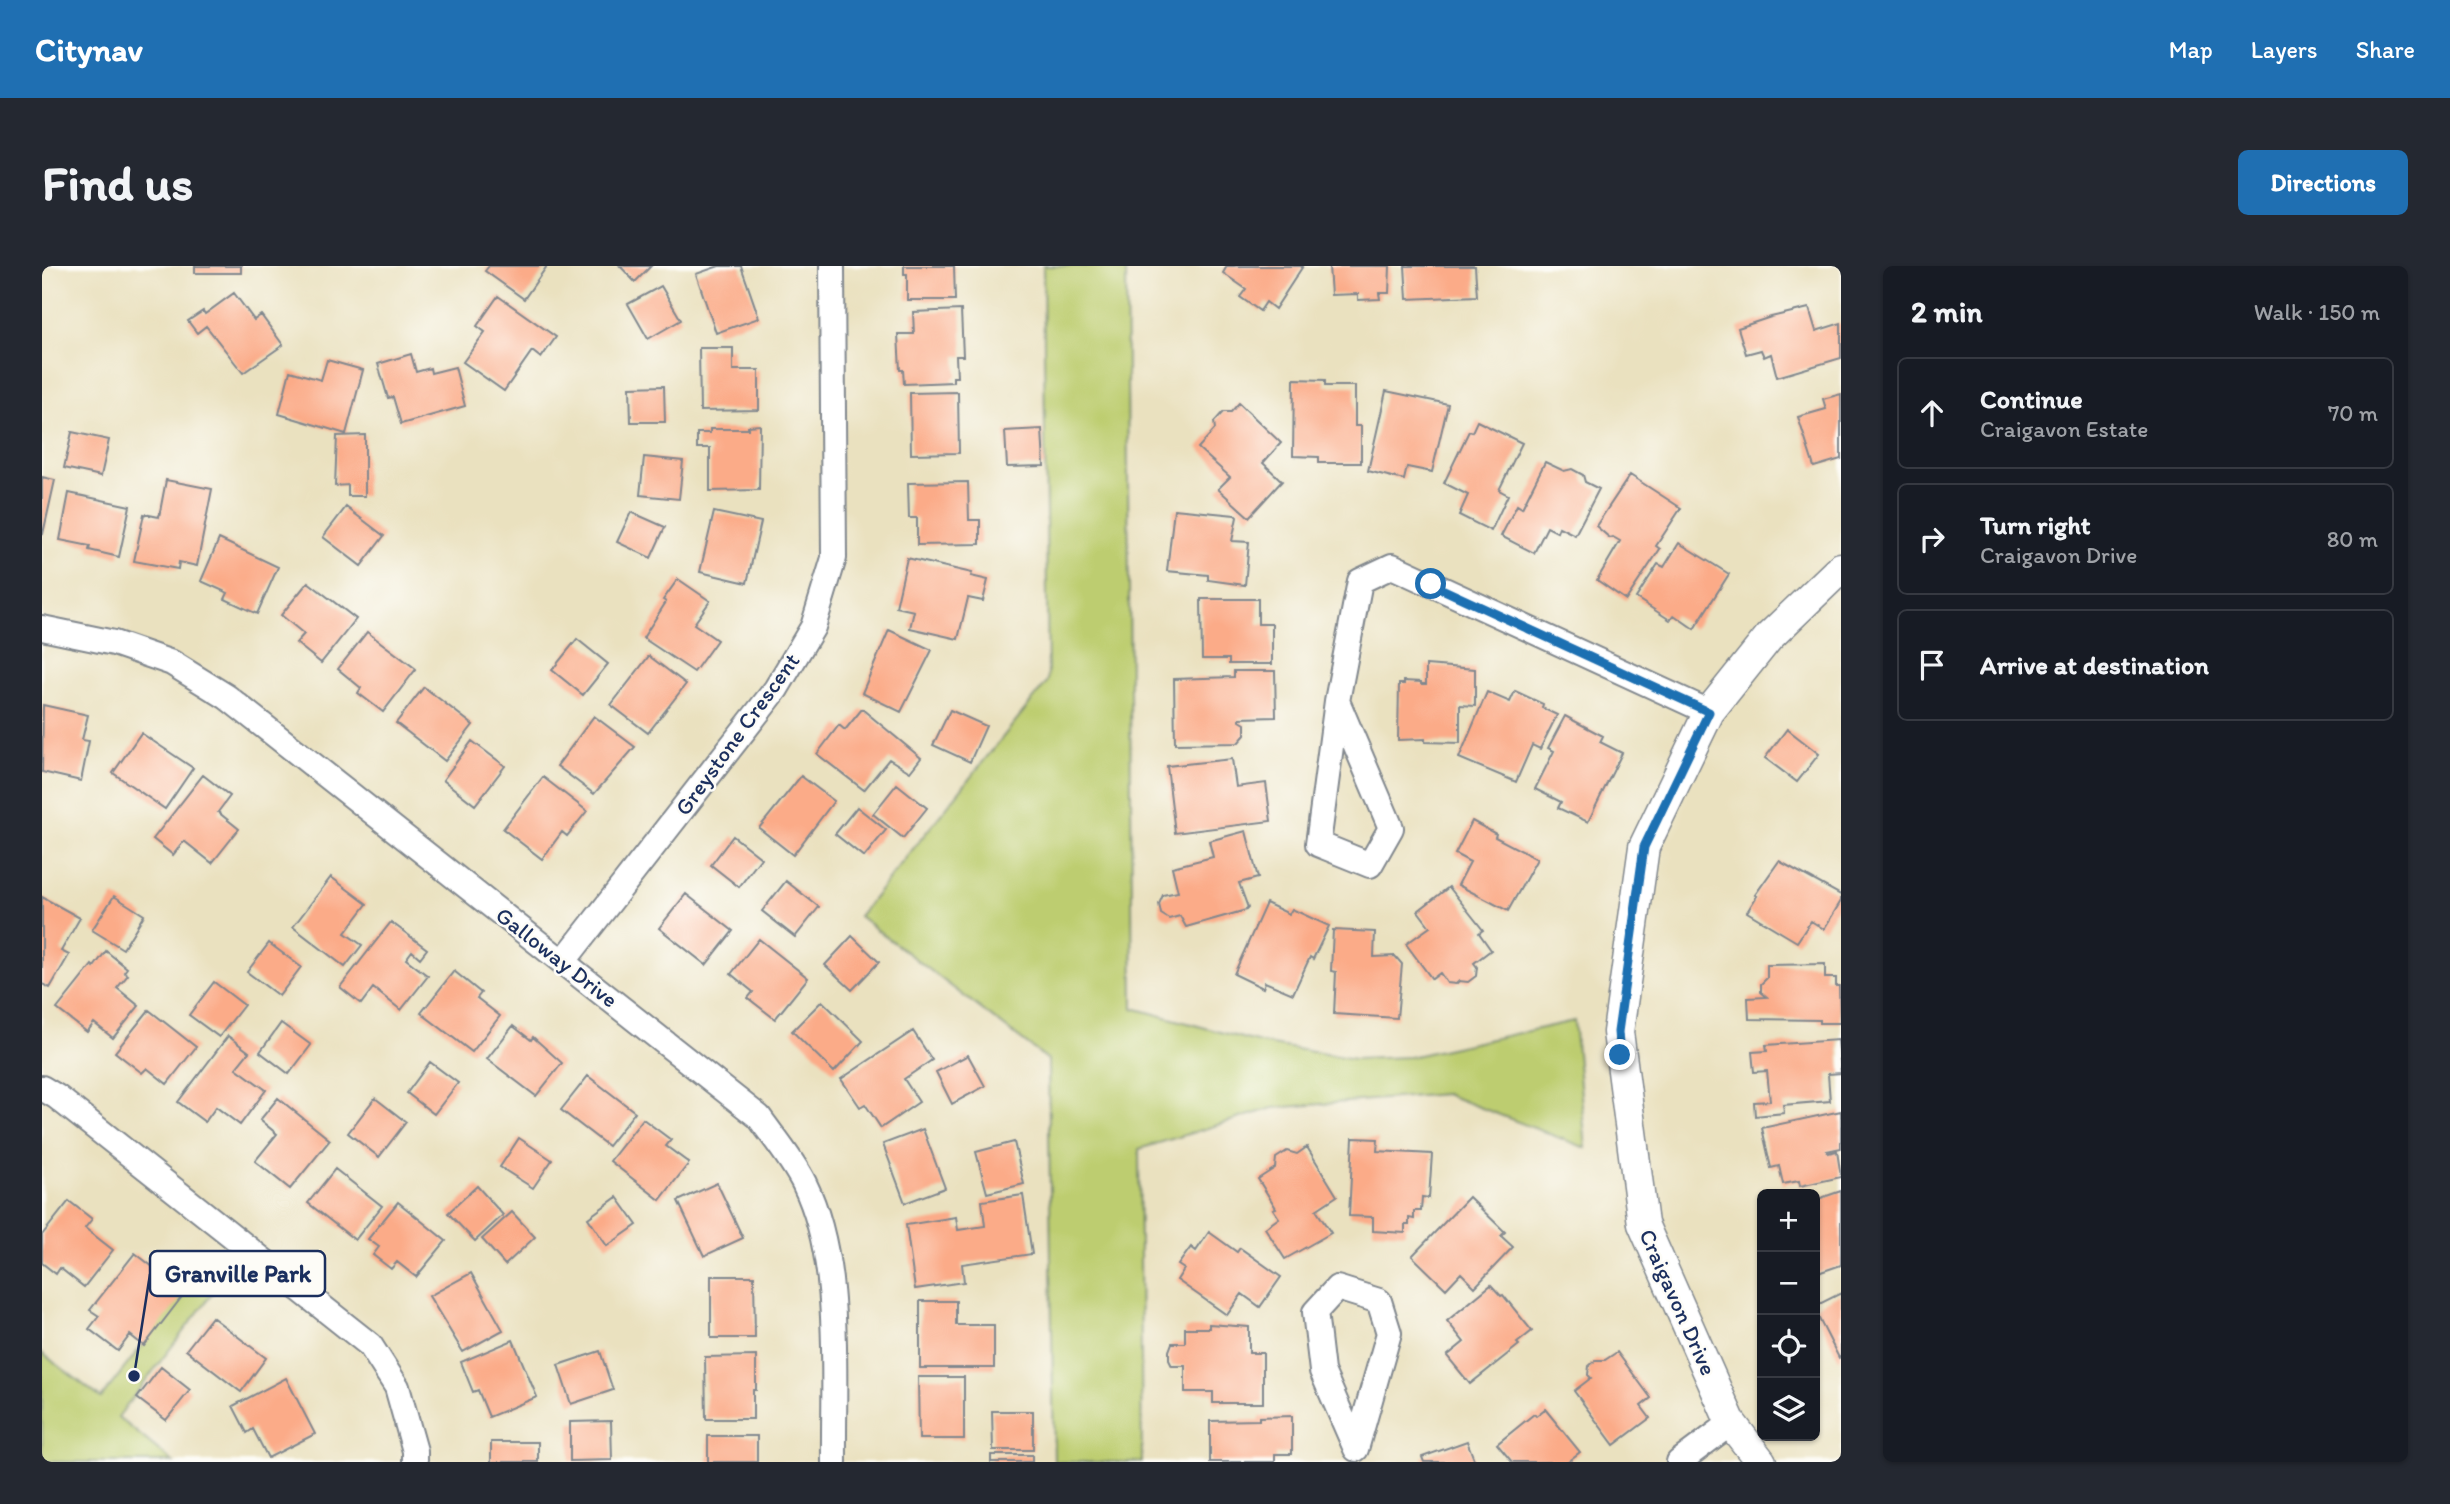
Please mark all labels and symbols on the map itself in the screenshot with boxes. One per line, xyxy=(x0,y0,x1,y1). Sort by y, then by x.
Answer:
route start xyxy=(1415,568,1446,599)
street label: Greystone Crescent xyxy=(669,647,805,821)
street label: Galloway Drive xyxy=(490,901,624,1013)
route end xyxy=(1604,1039,1635,1070)
street label: Craigavon Drive xyxy=(1633,1224,1723,1380)
callout: Granville Park xyxy=(150,1251,325,1296)
text: Granville Park xyxy=(165,1259,312,1288)

